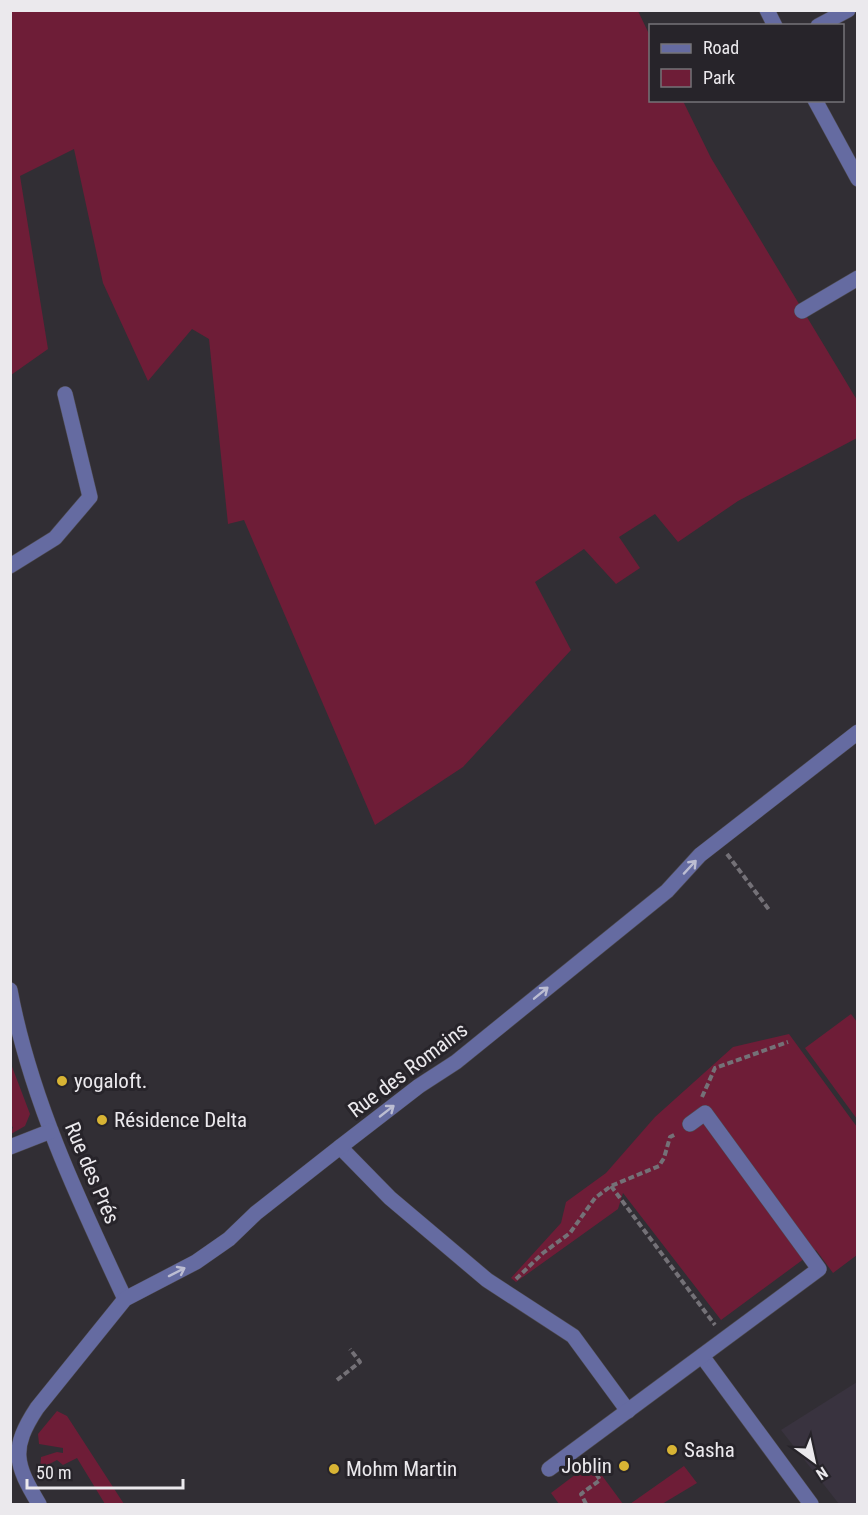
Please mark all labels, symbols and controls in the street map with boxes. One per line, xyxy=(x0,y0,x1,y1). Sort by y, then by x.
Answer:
legend xyxy=(649,24,844,102)
text: Road xyxy=(703,37,739,58)
text: Park xyxy=(703,67,735,88)
one-way arrow xyxy=(682,859,697,874)
one-way arrow xyxy=(533,986,549,999)
street label: Rue des Romains xyxy=(344,1017,472,1123)
place label: yogaloft. xyxy=(74,1069,147,1093)
marker: yogaloft. xyxy=(55,1074,69,1088)
one-way arrow xyxy=(378,1105,394,1118)
place label: Résidence Delta xyxy=(114,1108,247,1132)
marker: Résidence Delta xyxy=(95,1113,109,1127)
street label: Rue des Prés xyxy=(60,1119,124,1227)
one-way arrow xyxy=(168,1266,185,1278)
north arrow xyxy=(784,1431,844,1491)
place label: Sasha xyxy=(684,1438,735,1462)
marker: Sasha xyxy=(665,1443,679,1457)
scale bar xyxy=(27,1452,183,1490)
place label: Joblin xyxy=(561,1454,612,1478)
place label: Mohm Martin xyxy=(346,1457,457,1481)
marker: Joblin xyxy=(617,1459,631,1473)
text: 50 m xyxy=(36,1462,71,1483)
marker: Mohm Martin xyxy=(327,1462,341,1476)
text: N xyxy=(813,1463,831,1484)

